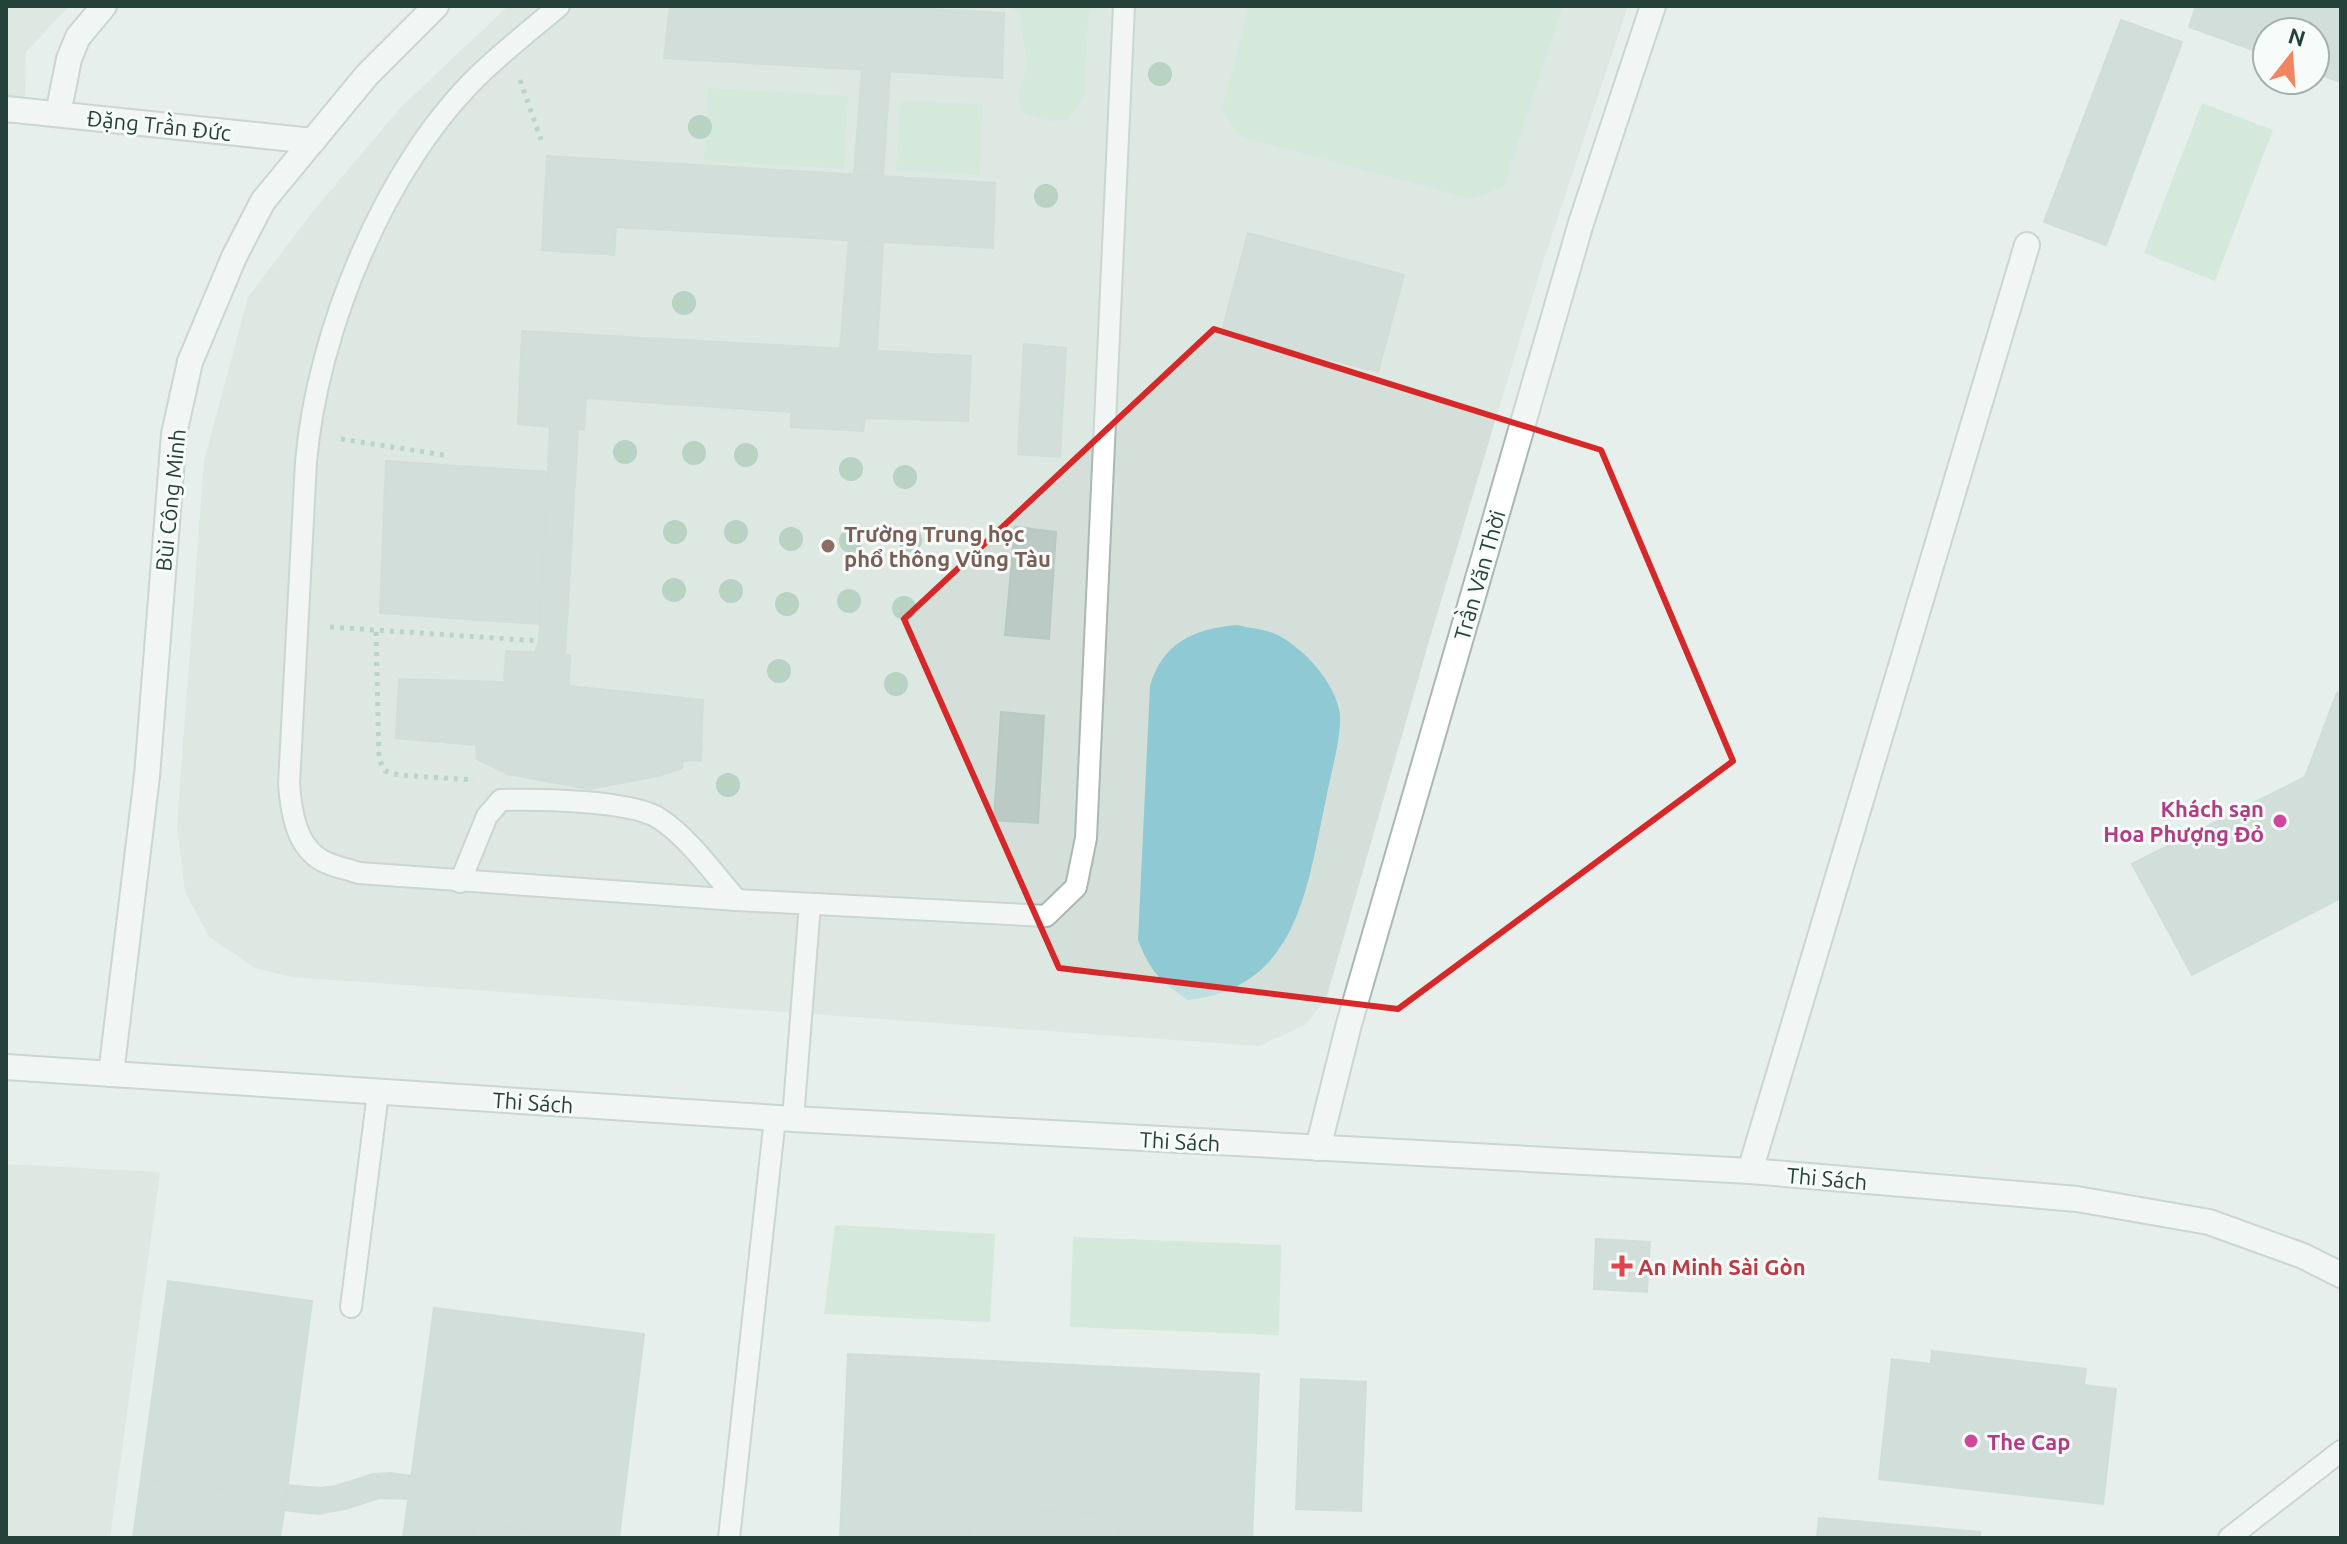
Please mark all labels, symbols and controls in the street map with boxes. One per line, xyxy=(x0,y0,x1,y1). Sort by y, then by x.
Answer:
north arrow xyxy=(2251,16,2331,96)
text: N xyxy=(2285,22,2309,51)
street label: Đặng Trần Đức xyxy=(86,103,233,145)
street label: Bùi Công Minh xyxy=(150,428,190,572)
street label: Trần Văn Thời xyxy=(1446,506,1510,643)
place label: Trường Trung học phổ thông Vũng Tàu xyxy=(844,521,1051,571)
marker: Trường Trung học phổ thông Vũng Tàu xyxy=(819,537,837,555)
place label: Khách sạn Hoa Phượng Đỏ xyxy=(2103,796,2264,846)
marker: Khách sạn Hoa Phượng Đỏ xyxy=(2271,812,2289,830)
street label: Thi Sách xyxy=(492,1087,574,1117)
street label: Thi Sách xyxy=(1139,1126,1221,1156)
street label: Thi Sách xyxy=(1786,1162,1868,1194)
place label: An Minh Sài Gòn xyxy=(1638,1254,1806,1279)
marker: An Minh Sài Gòn xyxy=(1613,1257,1631,1275)
place label: The Cap xyxy=(1987,1429,2070,1454)
marker: The Cap xyxy=(1962,1432,1980,1450)

